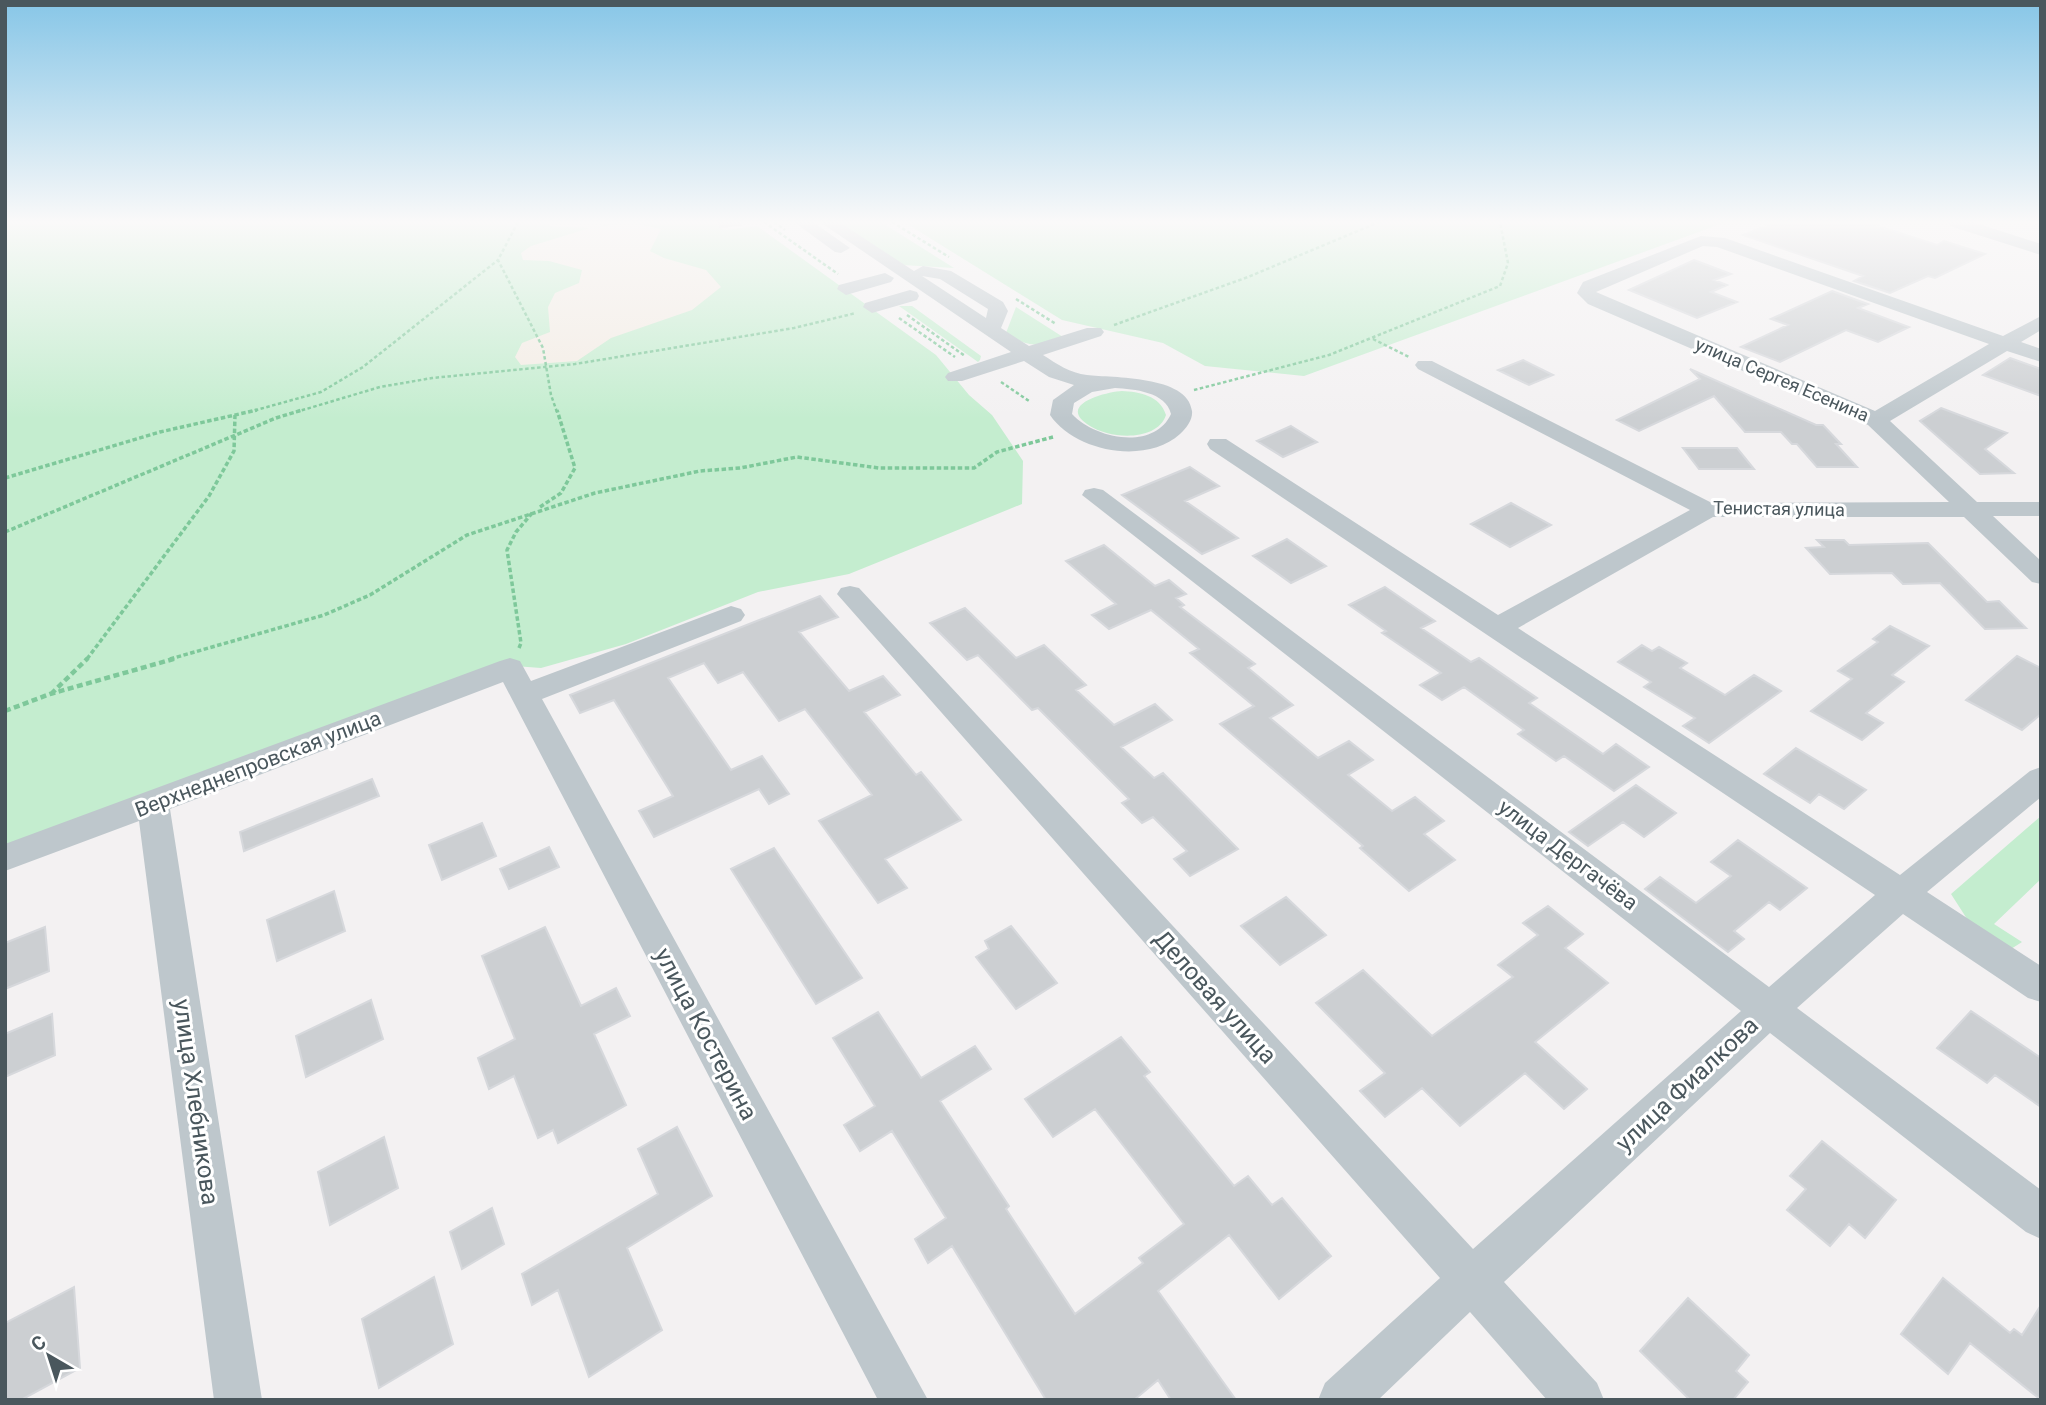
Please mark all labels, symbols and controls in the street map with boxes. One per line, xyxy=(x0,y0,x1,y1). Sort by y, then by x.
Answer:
street label: улица Сергея Есенина xyxy=(1692,333,1872,426)
street label: Тенистая улица xyxy=(1713,497,1845,520)
street label: Верхнеднепровская улица xyxy=(132,706,384,822)
street label: улица Дергачёва xyxy=(1494,795,1642,915)
street label: Деловая улица xyxy=(1148,924,1282,1070)
street label: улица Костерина xyxy=(649,943,763,1125)
street label: улица Хлебникова xyxy=(168,997,224,1207)
street label: улица Фиалкова xyxy=(1610,1011,1764,1157)
north arrow xyxy=(14,1321,84,1391)
text: С xyxy=(27,1330,51,1356)

